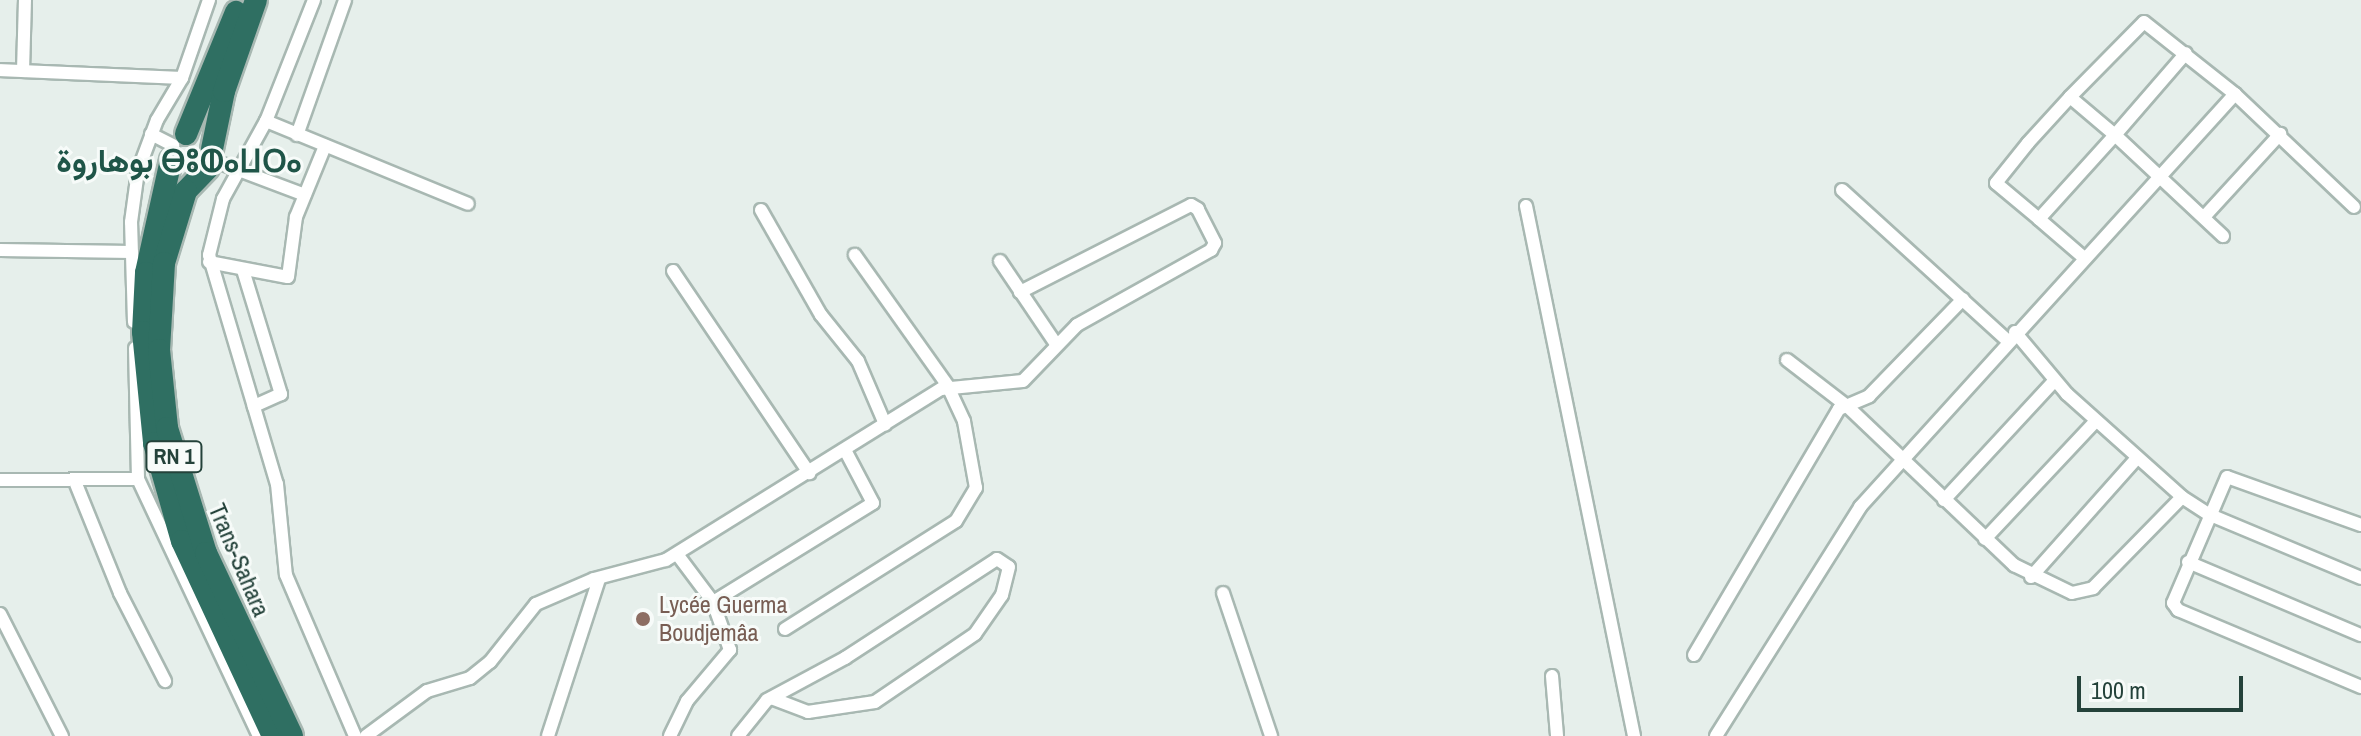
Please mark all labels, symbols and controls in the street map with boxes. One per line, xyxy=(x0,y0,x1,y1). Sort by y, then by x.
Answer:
district label: بوهاروة ⴱⵓⵀⴰⵡⵔⴰ xyxy=(56,142,302,180)
road number: RN 1 xyxy=(144,439,204,475)
street label: Trans-Sahara xyxy=(202,499,276,621)
place label: Lycée Guerma Boudjemâa xyxy=(659,591,787,647)
marker: Lycée Guerma Boudjemâa xyxy=(634,610,652,628)
scale bar xyxy=(2081,660,2247,710)
text: 100 m xyxy=(2091,674,2146,706)

